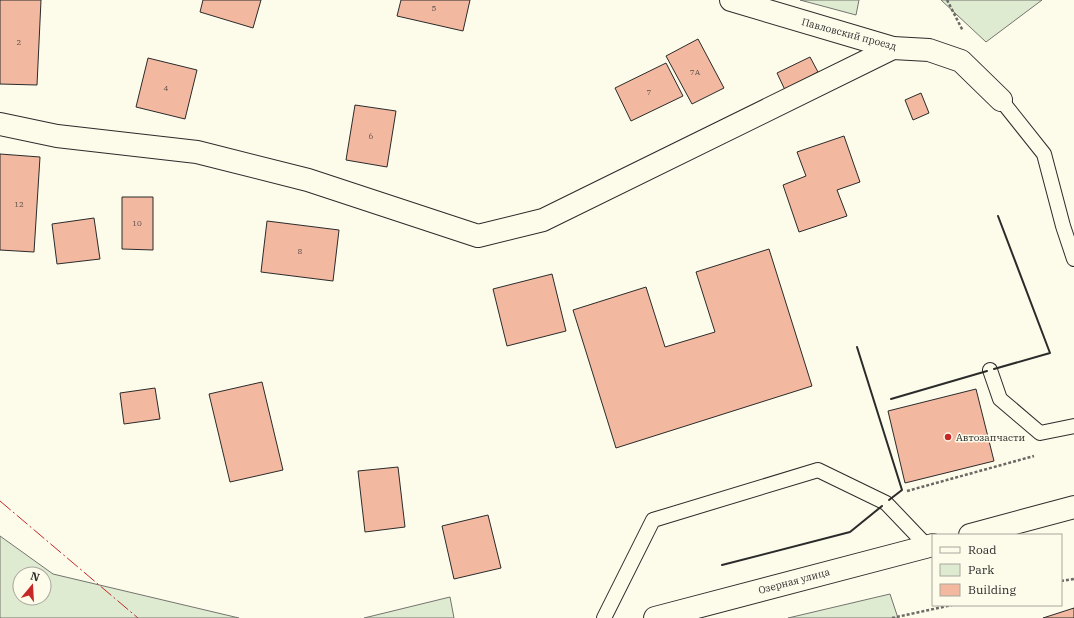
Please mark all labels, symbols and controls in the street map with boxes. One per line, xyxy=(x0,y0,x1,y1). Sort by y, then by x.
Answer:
house number: 5 xyxy=(432,3,437,13)
street label: Павловский проезд xyxy=(800,15,898,53)
house number: 2 xyxy=(17,37,22,47)
house number: 7А xyxy=(690,67,701,77)
house number: 4 xyxy=(164,83,169,93)
house number: 7 xyxy=(647,87,652,97)
house number: 6 xyxy=(369,131,374,141)
house number: 12 xyxy=(14,199,24,209)
house number: 10 xyxy=(132,218,142,228)
house number: 8 xyxy=(298,246,303,256)
place label: Автозапчасти xyxy=(956,431,1025,444)
marker: Автозапчасти xyxy=(943,432,953,442)
legend xyxy=(932,534,1062,606)
text: Road xyxy=(968,542,997,557)
text: Park xyxy=(968,562,994,577)
street label: Озерная улица xyxy=(757,565,832,597)
north arrow xyxy=(12,566,52,606)
text: N xyxy=(29,568,42,585)
text: Building xyxy=(968,582,1016,597)

